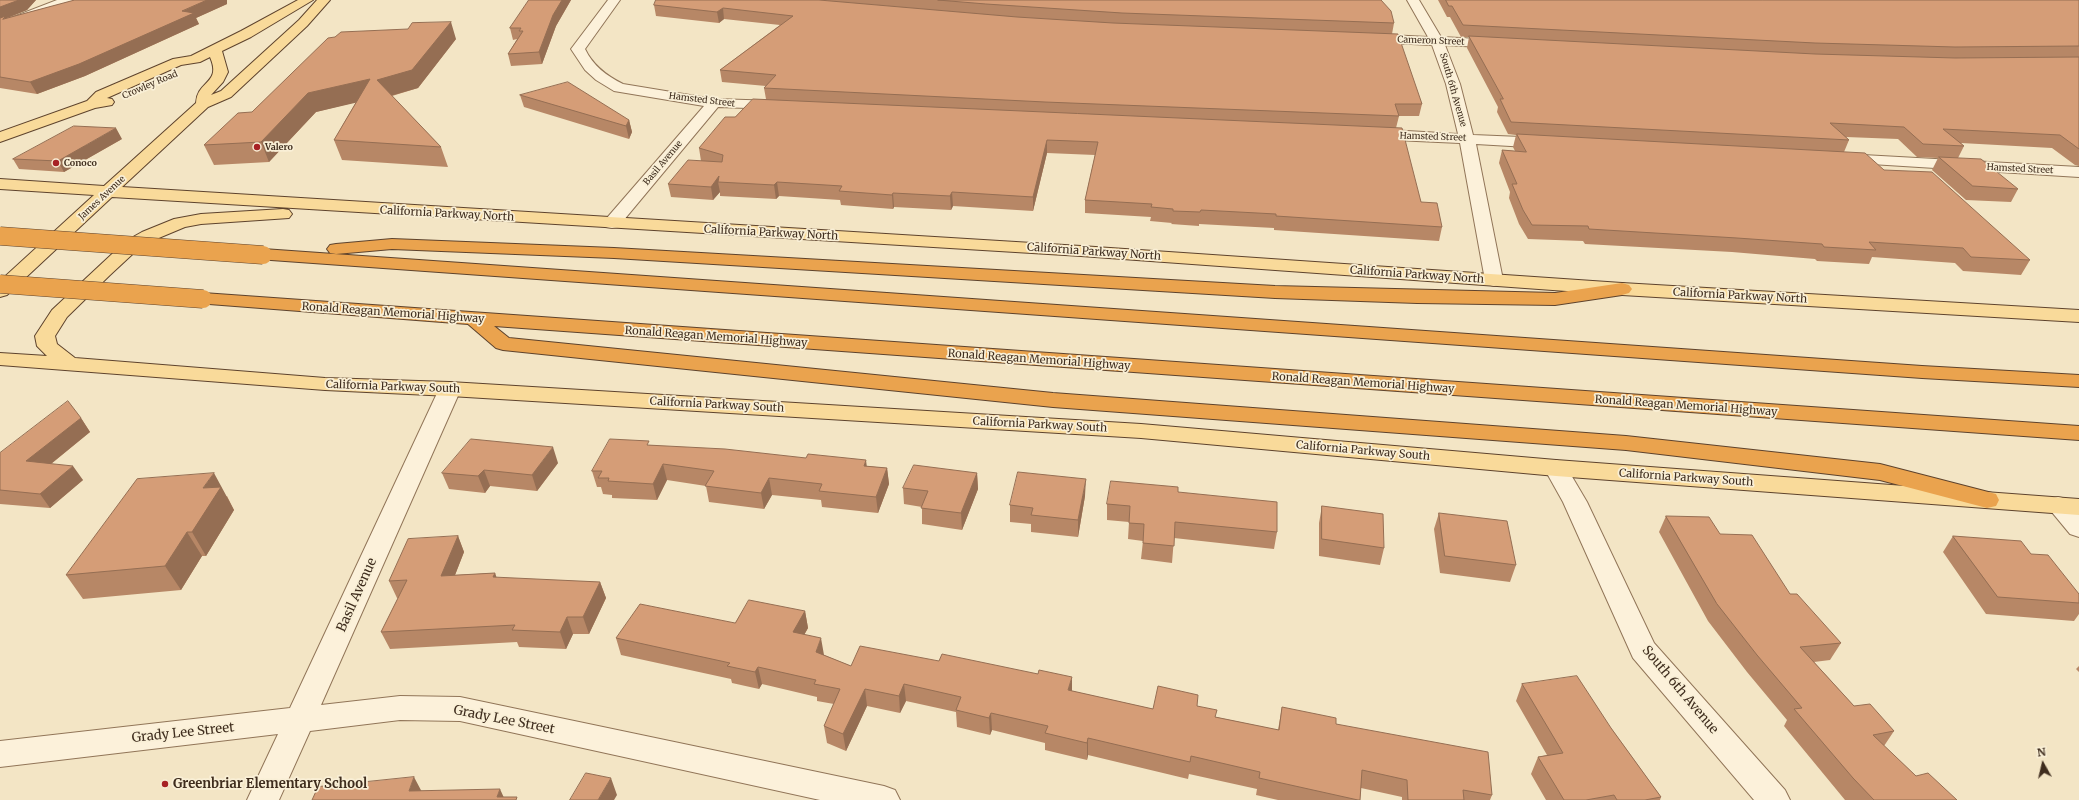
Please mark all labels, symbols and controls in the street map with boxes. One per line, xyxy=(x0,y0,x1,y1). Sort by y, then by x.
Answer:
street label: Cameron Street xyxy=(1397,34,1465,48)
street label: South 6th Avenue xyxy=(1437,52,1469,128)
street label: Crowley Road xyxy=(121,68,179,102)
street label: Hamsted Street xyxy=(668,91,736,109)
street label: Hamsted Street xyxy=(1399,130,1467,144)
street label: Basil Avenue xyxy=(641,139,685,187)
marker: Valero xyxy=(252,142,262,152)
place label: Valero xyxy=(265,142,293,152)
marker: Conoco xyxy=(51,158,61,168)
place label: Conoco xyxy=(64,158,97,168)
street label: Hamsted Street xyxy=(1986,162,2054,176)
street label: James Avenue xyxy=(76,174,128,222)
street label: California Parkway North xyxy=(379,204,515,224)
street label: California Parkway North xyxy=(703,223,839,243)
street label: California Parkway North xyxy=(1026,241,1162,263)
street label: California Parkway North xyxy=(1349,264,1485,286)
street label: California Parkway North xyxy=(1672,286,1808,306)
street label: Ronald Reagan Memorial Highway xyxy=(301,300,485,326)
street label: Ronald Reagan Memorial Highway xyxy=(624,324,808,350)
street label: Ronald Reagan Memorial Highway xyxy=(947,347,1131,373)
street label: Ronald Reagan Memorial Highway xyxy=(1271,370,1455,396)
street label: California Parkway South xyxy=(326,378,460,396)
street label: Ronald Reagan Memorial Highway xyxy=(1594,393,1778,419)
street label: California Parkway South xyxy=(649,395,785,415)
street label: California Parkway South xyxy=(972,415,1108,435)
street label: California Parkway South xyxy=(1295,439,1431,463)
street label: California Parkway South xyxy=(1618,467,1754,489)
street label: Basil Avenue xyxy=(334,556,380,634)
street label: South 6th Avenue xyxy=(1639,643,1721,737)
street label: Grady Lee Street xyxy=(452,703,556,737)
street label: Grady Lee Street xyxy=(131,720,235,746)
north arrow xyxy=(2023,744,2063,784)
text: N xyxy=(2036,745,2047,760)
place label: Greenbriar Elementary School xyxy=(173,776,367,792)
marker: Greenbriar Elementary School xyxy=(160,779,170,789)

